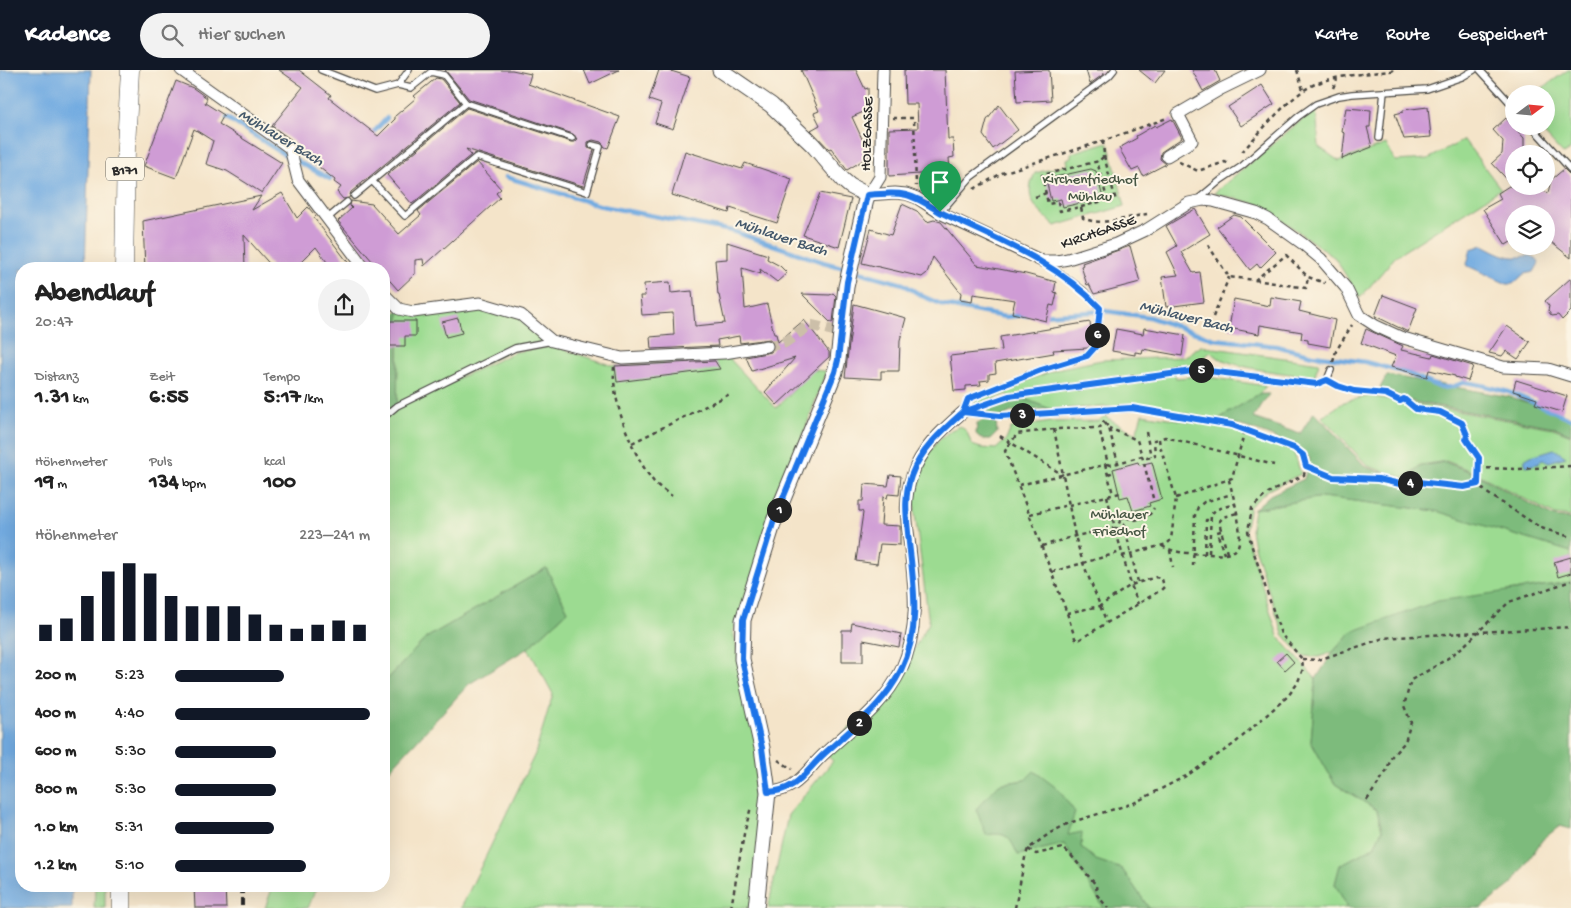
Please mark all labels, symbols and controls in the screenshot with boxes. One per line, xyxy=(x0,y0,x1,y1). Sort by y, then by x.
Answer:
search box xyxy=(140,13,490,58)
text: Kadence xyxy=(25,21,110,50)
icon: search xyxy=(158,21,186,49)
text: Hier suchen xyxy=(198,24,285,47)
text: Karte xyxy=(1315,25,1358,46)
text: Route xyxy=(1386,25,1430,46)
text: Gespeichert xyxy=(1458,25,1546,46)
north arrow xyxy=(1505,85,1555,135)
map controls xyxy=(1505,85,1555,255)
street label: HOLZGASSE xyxy=(858,96,878,172)
water label: Mühlauer Bach xyxy=(234,106,327,172)
button: locate xyxy=(1505,145,1555,195)
road number: B171 xyxy=(106,158,144,180)
pin xyxy=(919,161,961,212)
icon: arrive xyxy=(926,168,954,196)
park label: Kirchenfriedhof Mühlau xyxy=(1043,171,1139,206)
button: layers xyxy=(1505,205,1555,255)
street label: KIRCHGASSE xyxy=(1059,211,1139,254)
water label: Mühlauer Bach xyxy=(732,214,830,262)
text: Abendlauf xyxy=(35,278,154,311)
button: share xyxy=(318,279,370,331)
water label: Mühlauer Bach xyxy=(1137,298,1235,339)
text: 20:47 xyxy=(35,314,73,333)
pin: 6 xyxy=(1084,322,1110,348)
text: 6 xyxy=(1094,327,1101,344)
pin: 5 xyxy=(1188,358,1214,382)
text: 5 xyxy=(1198,362,1205,379)
text: Distanz xyxy=(35,369,79,386)
text: Zeit xyxy=(149,369,174,386)
text: Tempo xyxy=(264,369,300,386)
text: 1.31 xyxy=(35,386,69,411)
text: 6:55 xyxy=(149,386,189,411)
text: 5:17 xyxy=(264,386,301,411)
text: km xyxy=(69,391,89,408)
text: /km xyxy=(301,391,324,408)
pin: 3 xyxy=(1010,402,1034,428)
text: 3 xyxy=(1019,407,1026,424)
text: Höhenmeter xyxy=(35,454,107,471)
text: Puls xyxy=(149,454,172,471)
text: kcal xyxy=(264,454,286,471)
pin: 4 xyxy=(1398,470,1422,496)
text: 19 xyxy=(35,471,54,496)
text: 134 xyxy=(149,471,179,496)
text: 100 xyxy=(264,471,296,496)
text: 4 xyxy=(1407,475,1414,492)
text: m xyxy=(54,476,67,493)
text: bpm xyxy=(179,476,206,493)
pin: 1 xyxy=(766,498,792,522)
text: 1 xyxy=(777,502,782,519)
park label: Mühlauer Friedhof xyxy=(1090,506,1149,541)
text: Höhenmeter xyxy=(35,527,117,546)
text: 223–241 m xyxy=(299,527,370,546)
text: 200 m xyxy=(35,667,76,686)
text: 5:23 xyxy=(115,667,145,686)
text: 400 m xyxy=(35,705,76,724)
text: 4:40 xyxy=(115,705,144,724)
pin: 2 xyxy=(846,710,872,736)
text: 2 xyxy=(856,715,863,732)
text: 600 m xyxy=(35,743,76,762)
text: 5:30 xyxy=(115,743,146,762)
text: 800 m xyxy=(35,781,77,800)
text: 5:30 xyxy=(115,781,146,800)
text: 1.0 km xyxy=(35,819,78,838)
text: 5:31 xyxy=(115,819,143,838)
text: 1.2 km xyxy=(35,857,77,876)
text: 5:10 xyxy=(115,857,144,876)

